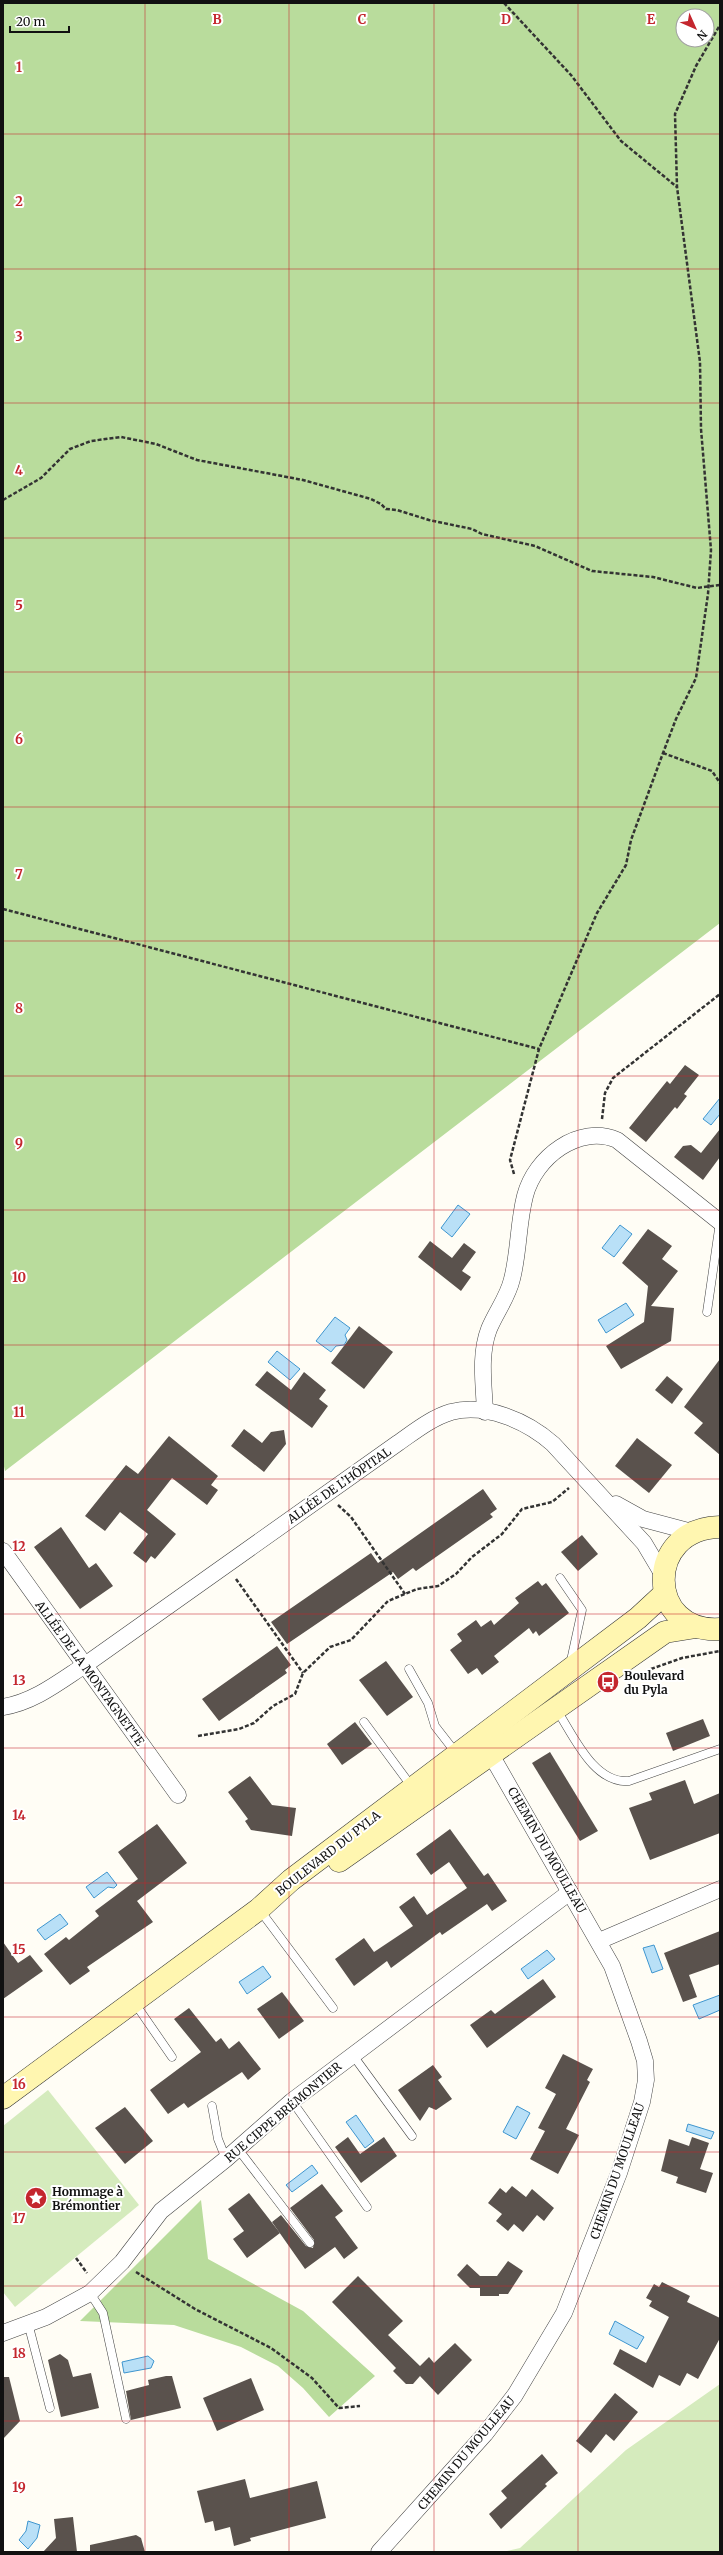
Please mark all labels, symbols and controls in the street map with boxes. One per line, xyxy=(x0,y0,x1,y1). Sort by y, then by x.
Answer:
scale bar xyxy=(10,8,69,34)
north arrow xyxy=(675,8,715,48)
text: B xyxy=(212,11,222,28)
text: C xyxy=(358,11,367,28)
text: D xyxy=(501,11,511,28)
text: E xyxy=(647,11,656,28)
text: 20 m xyxy=(16,14,45,29)
text: N xyxy=(694,27,710,43)
text: 1 xyxy=(16,59,22,76)
text: 2 xyxy=(15,193,23,210)
text: 3 xyxy=(15,328,23,345)
text: 4 xyxy=(15,462,24,479)
text: 5 xyxy=(15,597,23,614)
text: 6 xyxy=(15,731,23,748)
text: 7 xyxy=(15,866,23,883)
text: 8 xyxy=(15,1000,23,1017)
text: 9 xyxy=(15,1135,23,1152)
text: 10 xyxy=(12,1269,26,1286)
text: 11 xyxy=(13,1404,25,1421)
street label: ALLÉE DE L’HÔPITAL xyxy=(283,1443,394,1527)
text: 12 xyxy=(12,1538,26,1555)
street label: ALLÉE DE LA MONTAGNETTE xyxy=(32,1597,148,1749)
place label: Boulevard du Pyla xyxy=(624,1668,685,1697)
bus stop icon: Boulevard du Pyla xyxy=(595,1669,621,1695)
text: 13 xyxy=(12,1672,26,1689)
street label: CHEMIN DU MOULLEAU xyxy=(505,1784,589,1916)
text: 14 xyxy=(12,1807,27,1824)
street label: BOULEVARD DU PYLA xyxy=(273,1807,384,1899)
text: 15 xyxy=(12,1941,26,1958)
street label: RUE CIPPE BRÉMONTIER xyxy=(222,2058,345,2165)
text: 16 xyxy=(12,2076,26,2093)
street label: CHEMIN DU MOULLEAU xyxy=(587,2101,647,2241)
place label: Hommage à Brémontier xyxy=(52,2184,123,2213)
place icon: Hommage à Brémontier xyxy=(23,2185,49,2211)
text: 17 xyxy=(12,2210,26,2227)
text: 18 xyxy=(12,2345,26,2362)
street label: CHEMIN DU MOULLEAU xyxy=(414,2393,518,2513)
text: 19 xyxy=(12,2479,26,2496)

